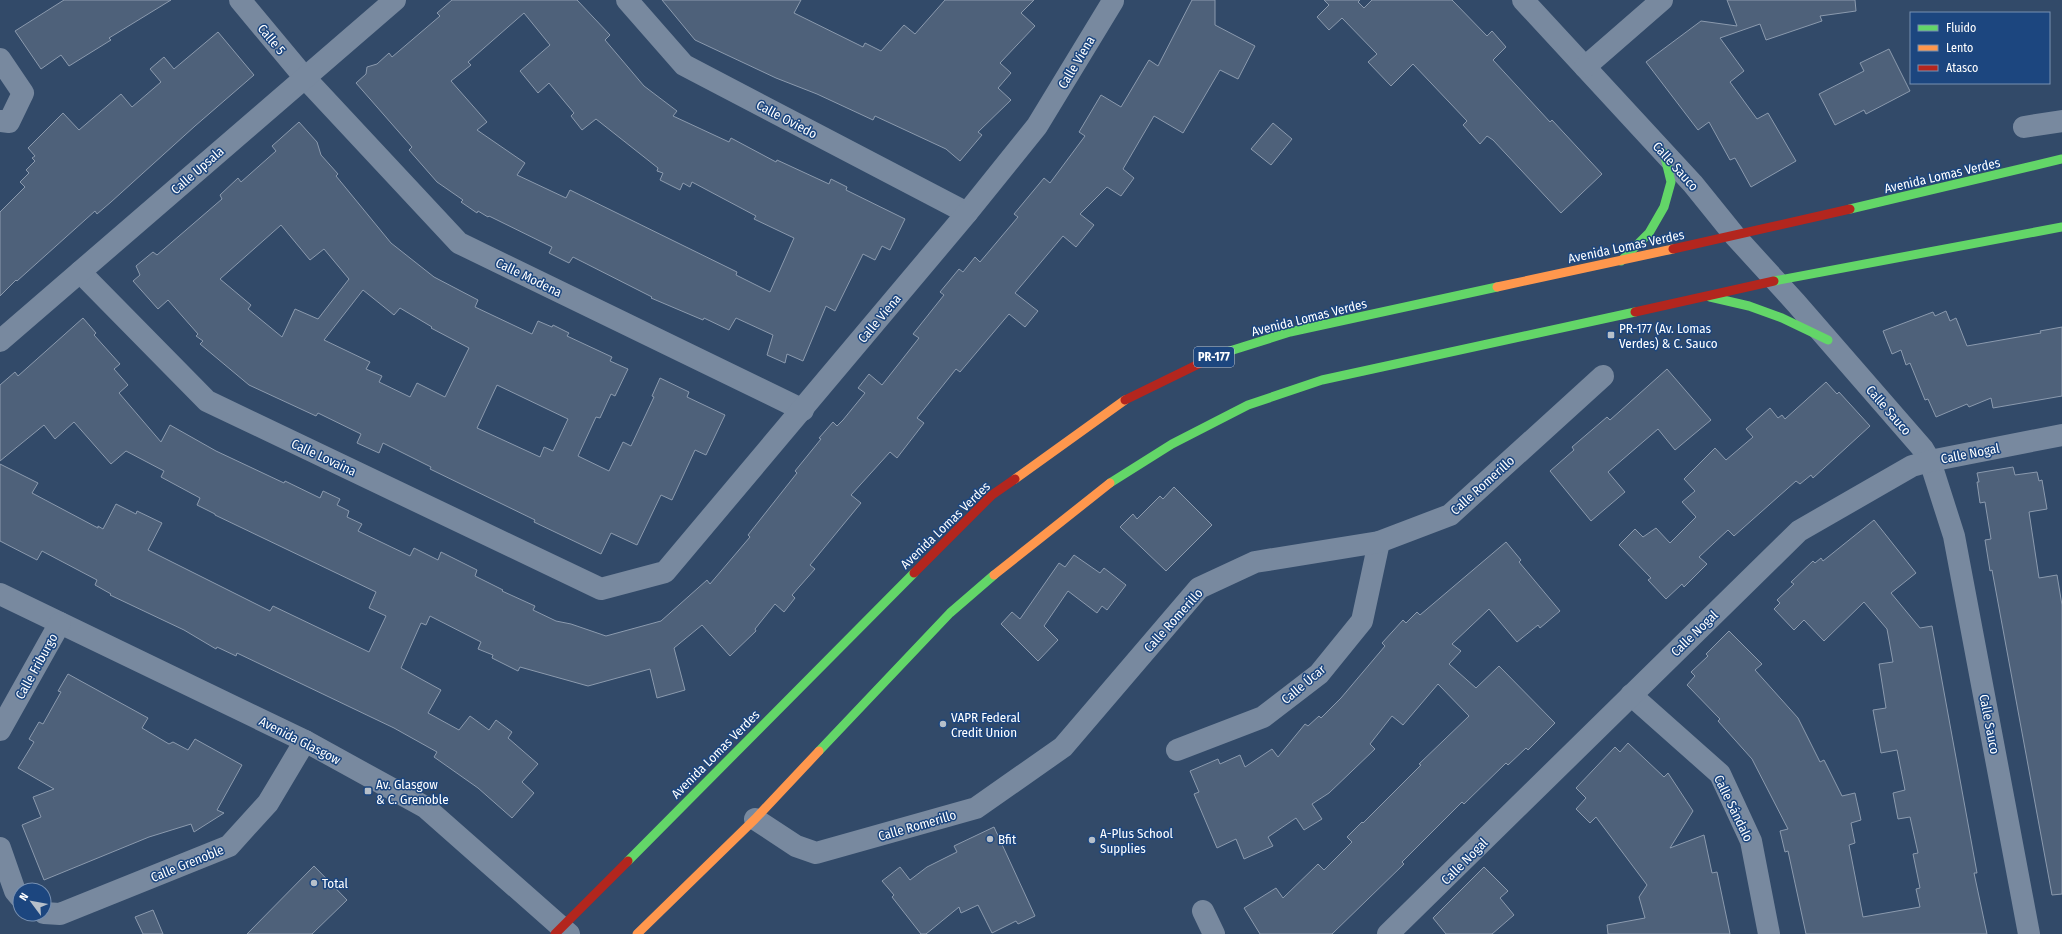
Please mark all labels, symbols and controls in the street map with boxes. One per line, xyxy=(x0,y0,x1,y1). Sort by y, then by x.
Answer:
legend xyxy=(1910,12,2050,84)
street label: Calle 5 xyxy=(255,21,289,58)
text: Fluido xyxy=(1946,21,1976,35)
street label: Calle Viena xyxy=(1055,33,1098,91)
text: Lento xyxy=(1946,41,1973,55)
text: Atasco xyxy=(1946,61,1978,75)
street label: Calle Oviedo xyxy=(754,97,820,142)
street label: Calle Sauco xyxy=(1650,139,1702,194)
street label: Calle Upsala xyxy=(168,143,227,197)
street label: Avenida Lomas Verdes xyxy=(1883,155,2002,196)
street label: Avenida Lomas Verdes xyxy=(1567,227,1686,266)
street label: Calle Modena xyxy=(493,255,564,300)
street label: Calle Viena xyxy=(855,291,904,346)
street label: Avenida Lomas Verdes xyxy=(1250,296,1369,339)
place label: PR-177 (Av. Lomas Verdes) & C. Sauco xyxy=(1619,321,1718,351)
marker: PR-177 (Av. Lomas Verdes) & C. Sauco xyxy=(1606,330,1616,340)
road number: PR-177 xyxy=(1194,347,1234,367)
street label: Calle Sauco xyxy=(1863,382,1914,438)
street label: Calle Lovaina xyxy=(289,436,359,479)
street label: Calle Nogal xyxy=(1940,440,2001,467)
street label: Calle Romerillo xyxy=(1447,453,1517,518)
street label: Avenida Lomas Verdes xyxy=(897,478,994,572)
street label: Calle Romerillo xyxy=(1141,585,1206,655)
street label: Calle Nogal xyxy=(1668,607,1721,659)
street label: Calle Friburgo xyxy=(12,631,61,702)
street label: Calle Úcar xyxy=(1278,661,1329,707)
street label: Calle Sauco xyxy=(1976,693,2003,756)
street label: Avenida Lomas Verdes xyxy=(668,707,763,802)
place label: VAPR Federal Credit Union xyxy=(951,710,1021,740)
street label: Avenida Glasgow xyxy=(257,713,343,768)
marker: VAPR Federal Credit Union xyxy=(938,719,948,729)
street label: Calle Sándalo xyxy=(1711,773,1756,844)
place label: Av. Glasgow & C. Grenoble xyxy=(376,777,449,807)
marker: Av. Glasgow & C. Grenoble xyxy=(363,786,373,796)
street label: Calle Romerillo xyxy=(876,807,958,844)
place label: A-Plus School Supplies xyxy=(1100,826,1174,856)
place label: Bfit xyxy=(998,832,1017,847)
marker: Bfit xyxy=(985,834,995,844)
marker: A-Plus School Supplies xyxy=(1087,835,1097,845)
street label: Calle Nogal xyxy=(1438,835,1491,888)
street label: Calle Grenoble xyxy=(148,842,226,885)
place label: Total xyxy=(322,876,349,891)
marker: Total xyxy=(309,878,319,888)
north arrow xyxy=(12,882,52,922)
text: N xyxy=(17,891,31,903)

